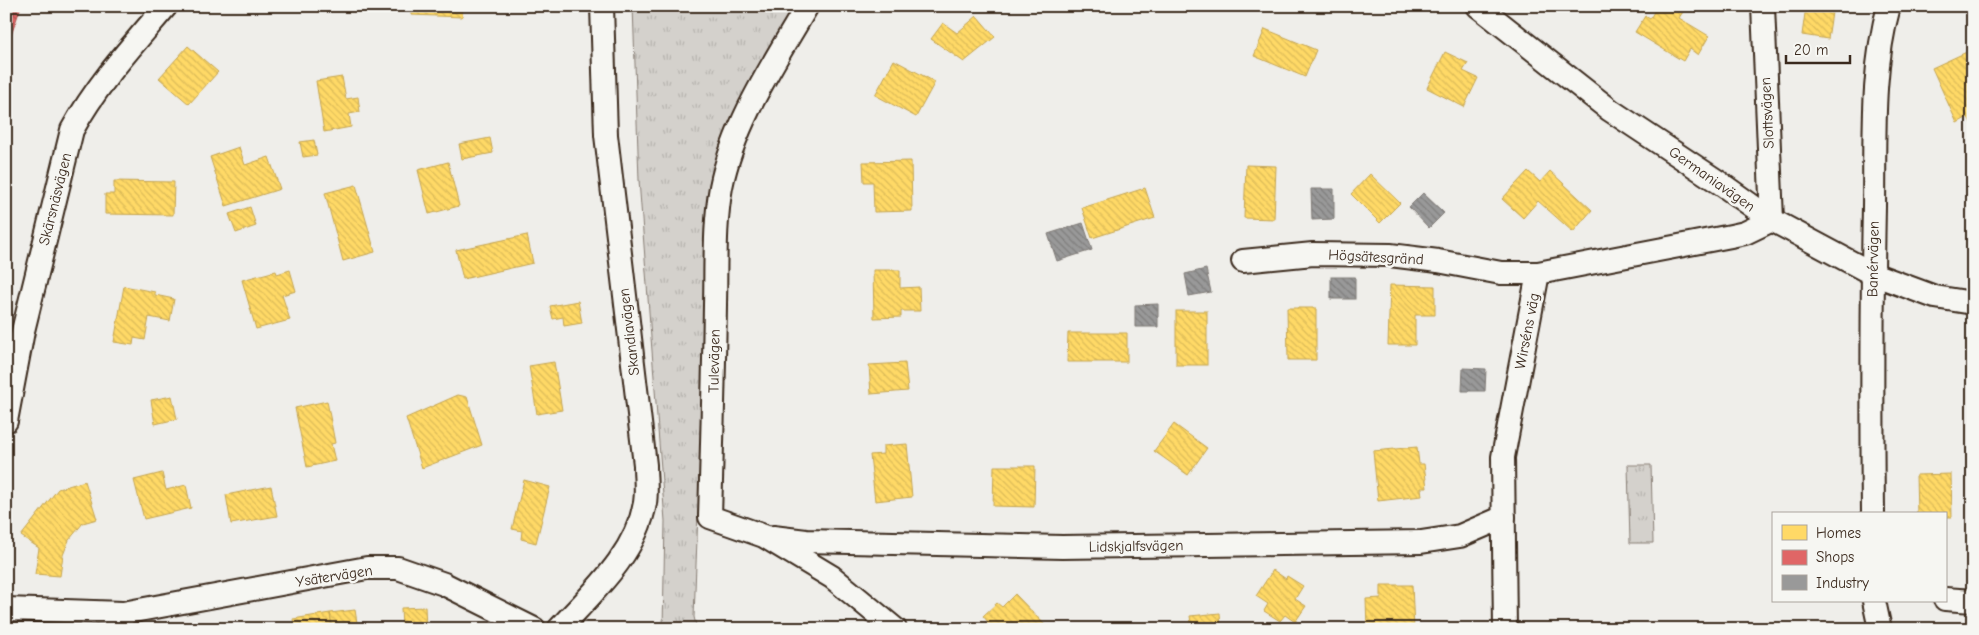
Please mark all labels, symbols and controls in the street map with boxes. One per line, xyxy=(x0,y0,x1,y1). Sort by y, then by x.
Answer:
scale bar xyxy=(1786,32,1850,64)
text: 20 m xyxy=(1794,41,1828,59)
street label: Slottsvägen xyxy=(1756,77,1778,149)
street label: Germaniavägen xyxy=(1665,143,1759,215)
street label: Skärsnäsvägen xyxy=(35,151,75,247)
street label: Banérvägen xyxy=(1863,221,1883,297)
street label: Högsätesgränd xyxy=(1328,246,1424,268)
street label: Skandiavägen xyxy=(615,287,643,377)
street label: Wirséns väg xyxy=(1511,291,1543,371)
street label: Tulevägen xyxy=(704,329,724,393)
legend xyxy=(1772,512,1946,602)
text: Homes xyxy=(1816,524,1861,542)
street label: Lidskjalfsvägen xyxy=(1088,536,1184,556)
text: Shops xyxy=(1816,548,1854,566)
street label: Ysätervägen xyxy=(294,561,374,591)
text: Industry xyxy=(1816,574,1869,592)

